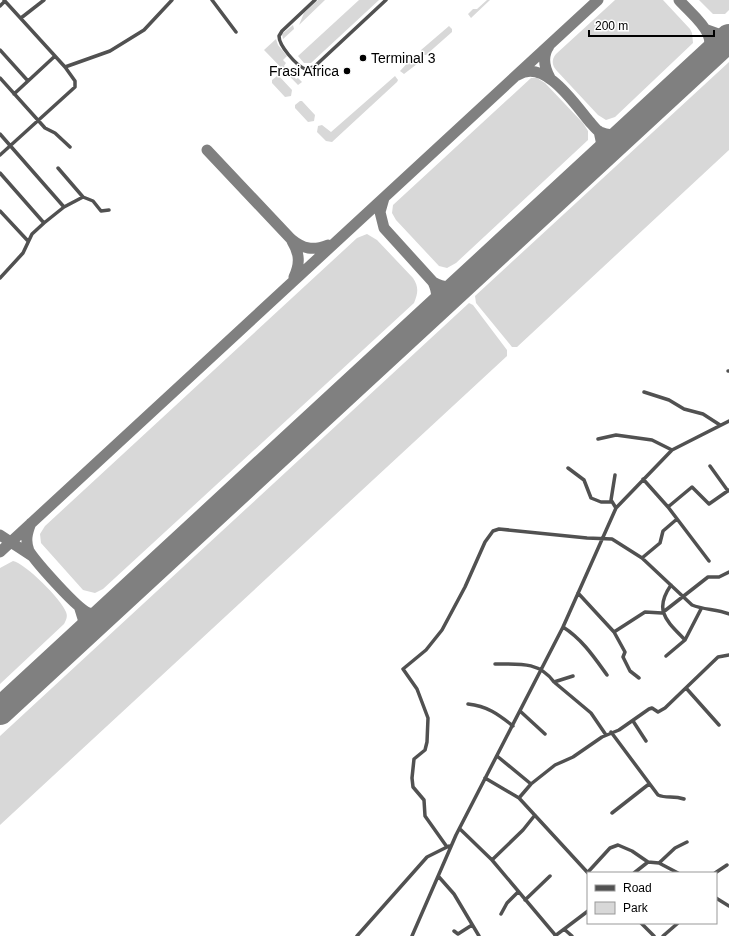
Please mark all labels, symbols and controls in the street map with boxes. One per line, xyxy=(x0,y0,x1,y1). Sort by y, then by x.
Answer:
scale bar xyxy=(589,12,714,38)
text: 200 m xyxy=(595,19,628,33)
place label: Terminal 3 xyxy=(371,50,436,66)
marker: Terminal 3 xyxy=(358,53,368,63)
place label: Frasi Africa xyxy=(269,63,339,79)
marker: Frasi Africa xyxy=(342,66,352,76)
legend xyxy=(587,872,717,924)
text: Road xyxy=(623,881,652,895)
text: Park xyxy=(623,901,649,915)

